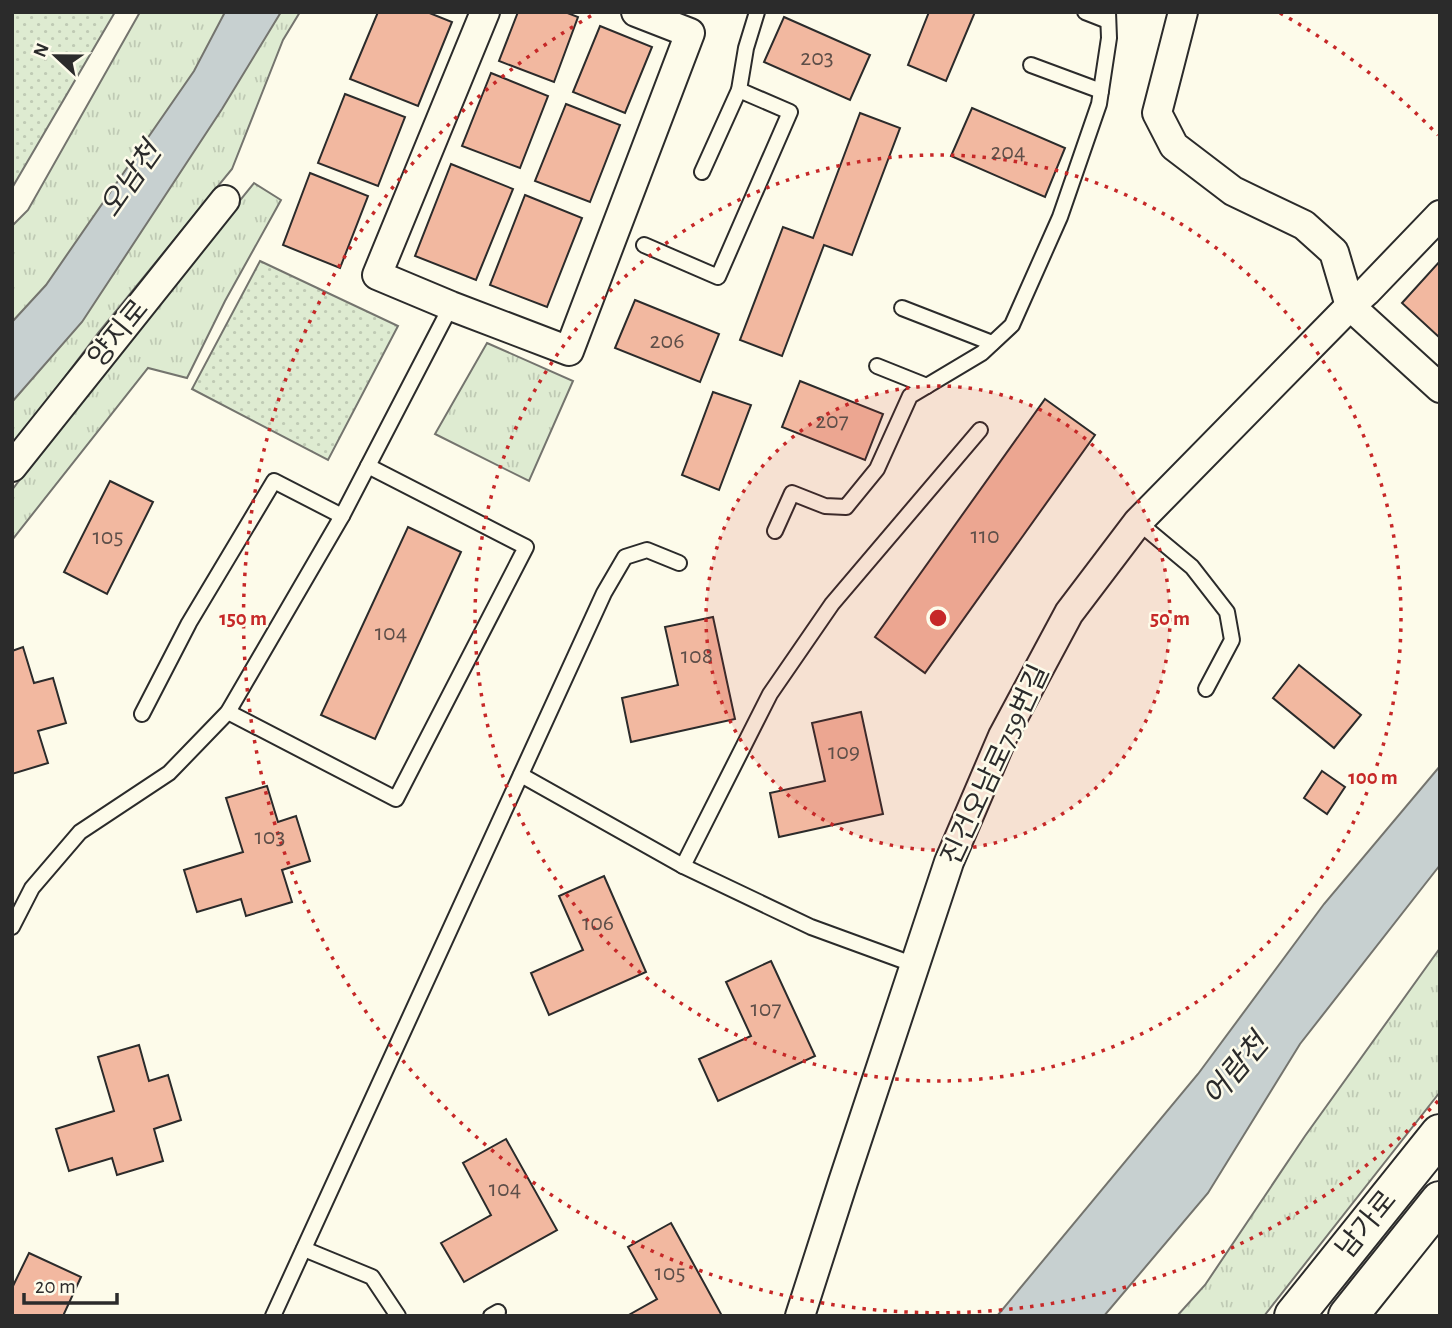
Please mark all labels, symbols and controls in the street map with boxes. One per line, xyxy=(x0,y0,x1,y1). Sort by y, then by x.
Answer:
north arrow xyxy=(21,21,91,91)
text: N xyxy=(30,41,53,60)
house number: 203 xyxy=(800,46,834,70)
water label: 오남천 xyxy=(94,134,169,223)
house number: 204 xyxy=(990,140,1026,164)
street label: 양지로 xyxy=(82,294,154,373)
house number: 206 xyxy=(650,329,684,353)
house number: 207 xyxy=(815,409,849,433)
house number: 110 xyxy=(970,524,1000,548)
house number: 105 xyxy=(93,525,123,549)
centre of rings xyxy=(926,606,950,630)
text: 150 m xyxy=(219,608,267,629)
text: 50 m xyxy=(1150,608,1190,629)
house number: 104 xyxy=(375,621,407,645)
house number: 108 xyxy=(681,644,713,668)
street label: 진건오남로759번길 xyxy=(936,660,1055,869)
house number: 109 xyxy=(828,740,860,764)
text: 100 m xyxy=(1348,767,1398,788)
house number: 103 xyxy=(255,825,285,849)
house number: 106 xyxy=(582,911,614,935)
house number: 107 xyxy=(751,997,781,1021)
water label: 어람천 xyxy=(1197,1025,1276,1111)
house number: 104 xyxy=(489,1177,521,1201)
street label: 남가로 xyxy=(1330,1185,1402,1264)
house number: 105 xyxy=(655,1261,685,1285)
scale bar xyxy=(24,1262,117,1306)
text: 20 m xyxy=(35,1276,76,1297)

